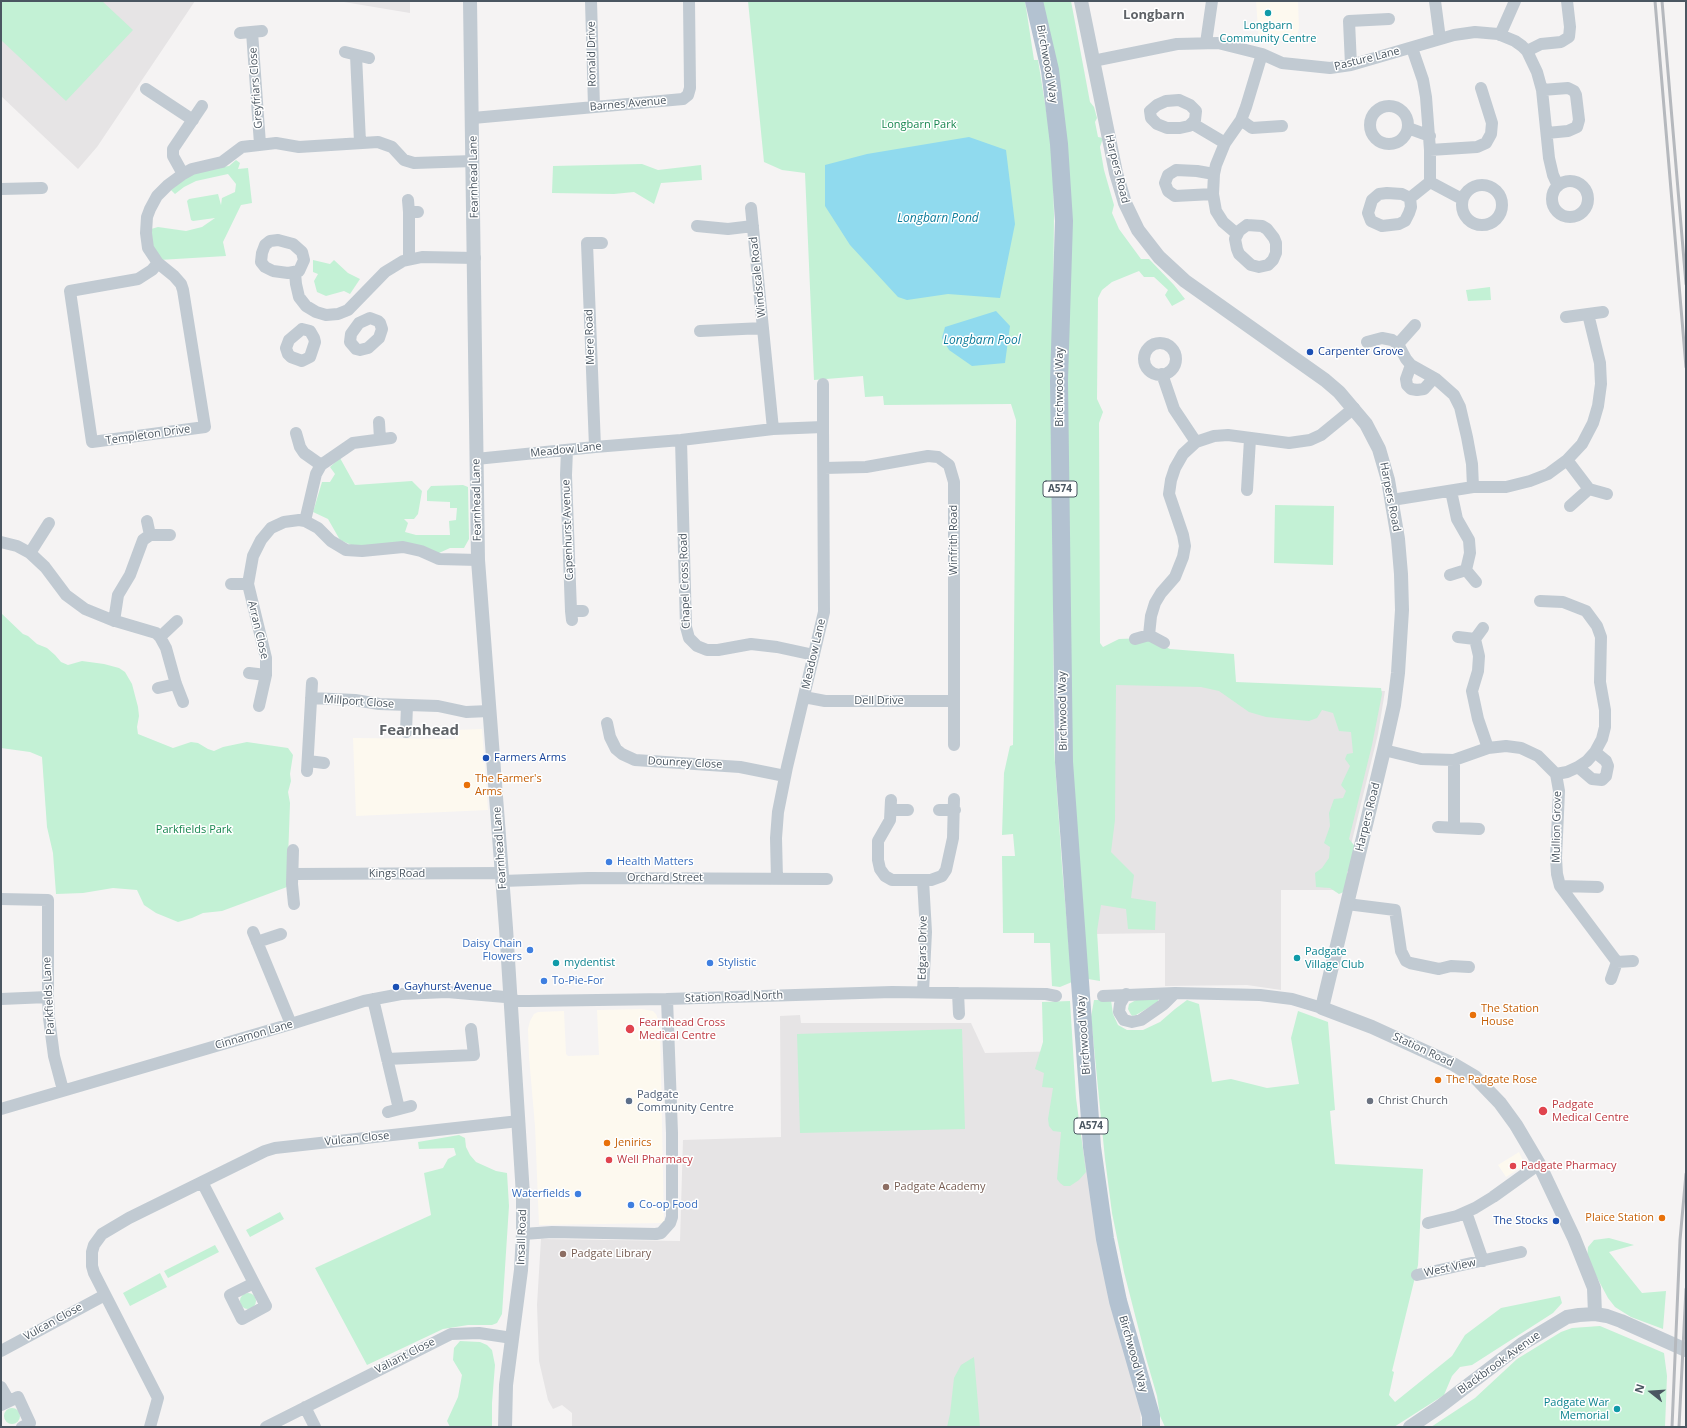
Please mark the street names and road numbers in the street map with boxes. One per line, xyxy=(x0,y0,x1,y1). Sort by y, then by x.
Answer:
street label: Ronald Drive xyxy=(585,21,599,87)
street label: Birchwood Way xyxy=(1034,24,1060,104)
street label: Pasture Lane xyxy=(1333,44,1401,74)
street label: Greyfriars Close xyxy=(247,47,265,129)
street label: Barnes Avenue xyxy=(589,94,667,114)
street label: Harpers Road xyxy=(1102,133,1132,205)
street label: Fearnhead Lane xyxy=(467,136,481,218)
street label: Windscale Road xyxy=(747,236,769,318)
street label: Mere Road xyxy=(582,309,598,365)
street label: Birchwood Way xyxy=(1053,347,1067,427)
street label: Templeton Drive xyxy=(105,423,191,447)
street label: Meadow Lane xyxy=(530,440,602,460)
street label: Fearnhead Lane xyxy=(470,459,484,541)
street label: Harpers Road xyxy=(1377,461,1403,533)
street label: Capenhurst Avenue xyxy=(560,479,576,581)
road number: A574 xyxy=(1043,481,1077,497)
street label: Winfrith Road xyxy=(947,505,961,575)
street label: Chapel Cross Road xyxy=(677,533,693,629)
street label: Arran Close xyxy=(245,600,271,660)
street label: Meadow Lane xyxy=(800,618,828,690)
street label: Birchwood Way xyxy=(1056,671,1070,751)
street label: Millport Close xyxy=(323,693,395,711)
street label: Dell Drive xyxy=(854,694,904,708)
street label: Dounrey Close xyxy=(647,754,723,772)
street label: Harpers Road xyxy=(1353,781,1383,853)
street label: Mullion Grove xyxy=(1550,791,1564,863)
street label: Fearnhead Lane xyxy=(491,806,509,890)
street label: Kings Road xyxy=(369,867,425,881)
street label: Orchard Street xyxy=(627,871,703,885)
street label: Edgars Drive xyxy=(916,916,930,980)
street label: Parkfields Lane xyxy=(40,957,58,1035)
street label: Station Road North xyxy=(685,989,783,1005)
street label: Birchwood Way xyxy=(1075,995,1093,1075)
street label: Cinnamon Lane xyxy=(213,1018,295,1052)
street label: Station Road xyxy=(1391,1030,1455,1070)
road number: A574 xyxy=(1074,1118,1108,1134)
street label: Vulcan Close xyxy=(324,1129,390,1149)
street label: Insall Road xyxy=(514,1209,530,1265)
street label: West View xyxy=(1423,1256,1477,1280)
street label: Vulcan Close xyxy=(21,1301,85,1343)
street label: Birchwood Way xyxy=(1116,1314,1150,1394)
street label: Blackbrook Avenue xyxy=(1455,1329,1543,1397)
street label: Valiant Close xyxy=(373,1335,437,1377)

